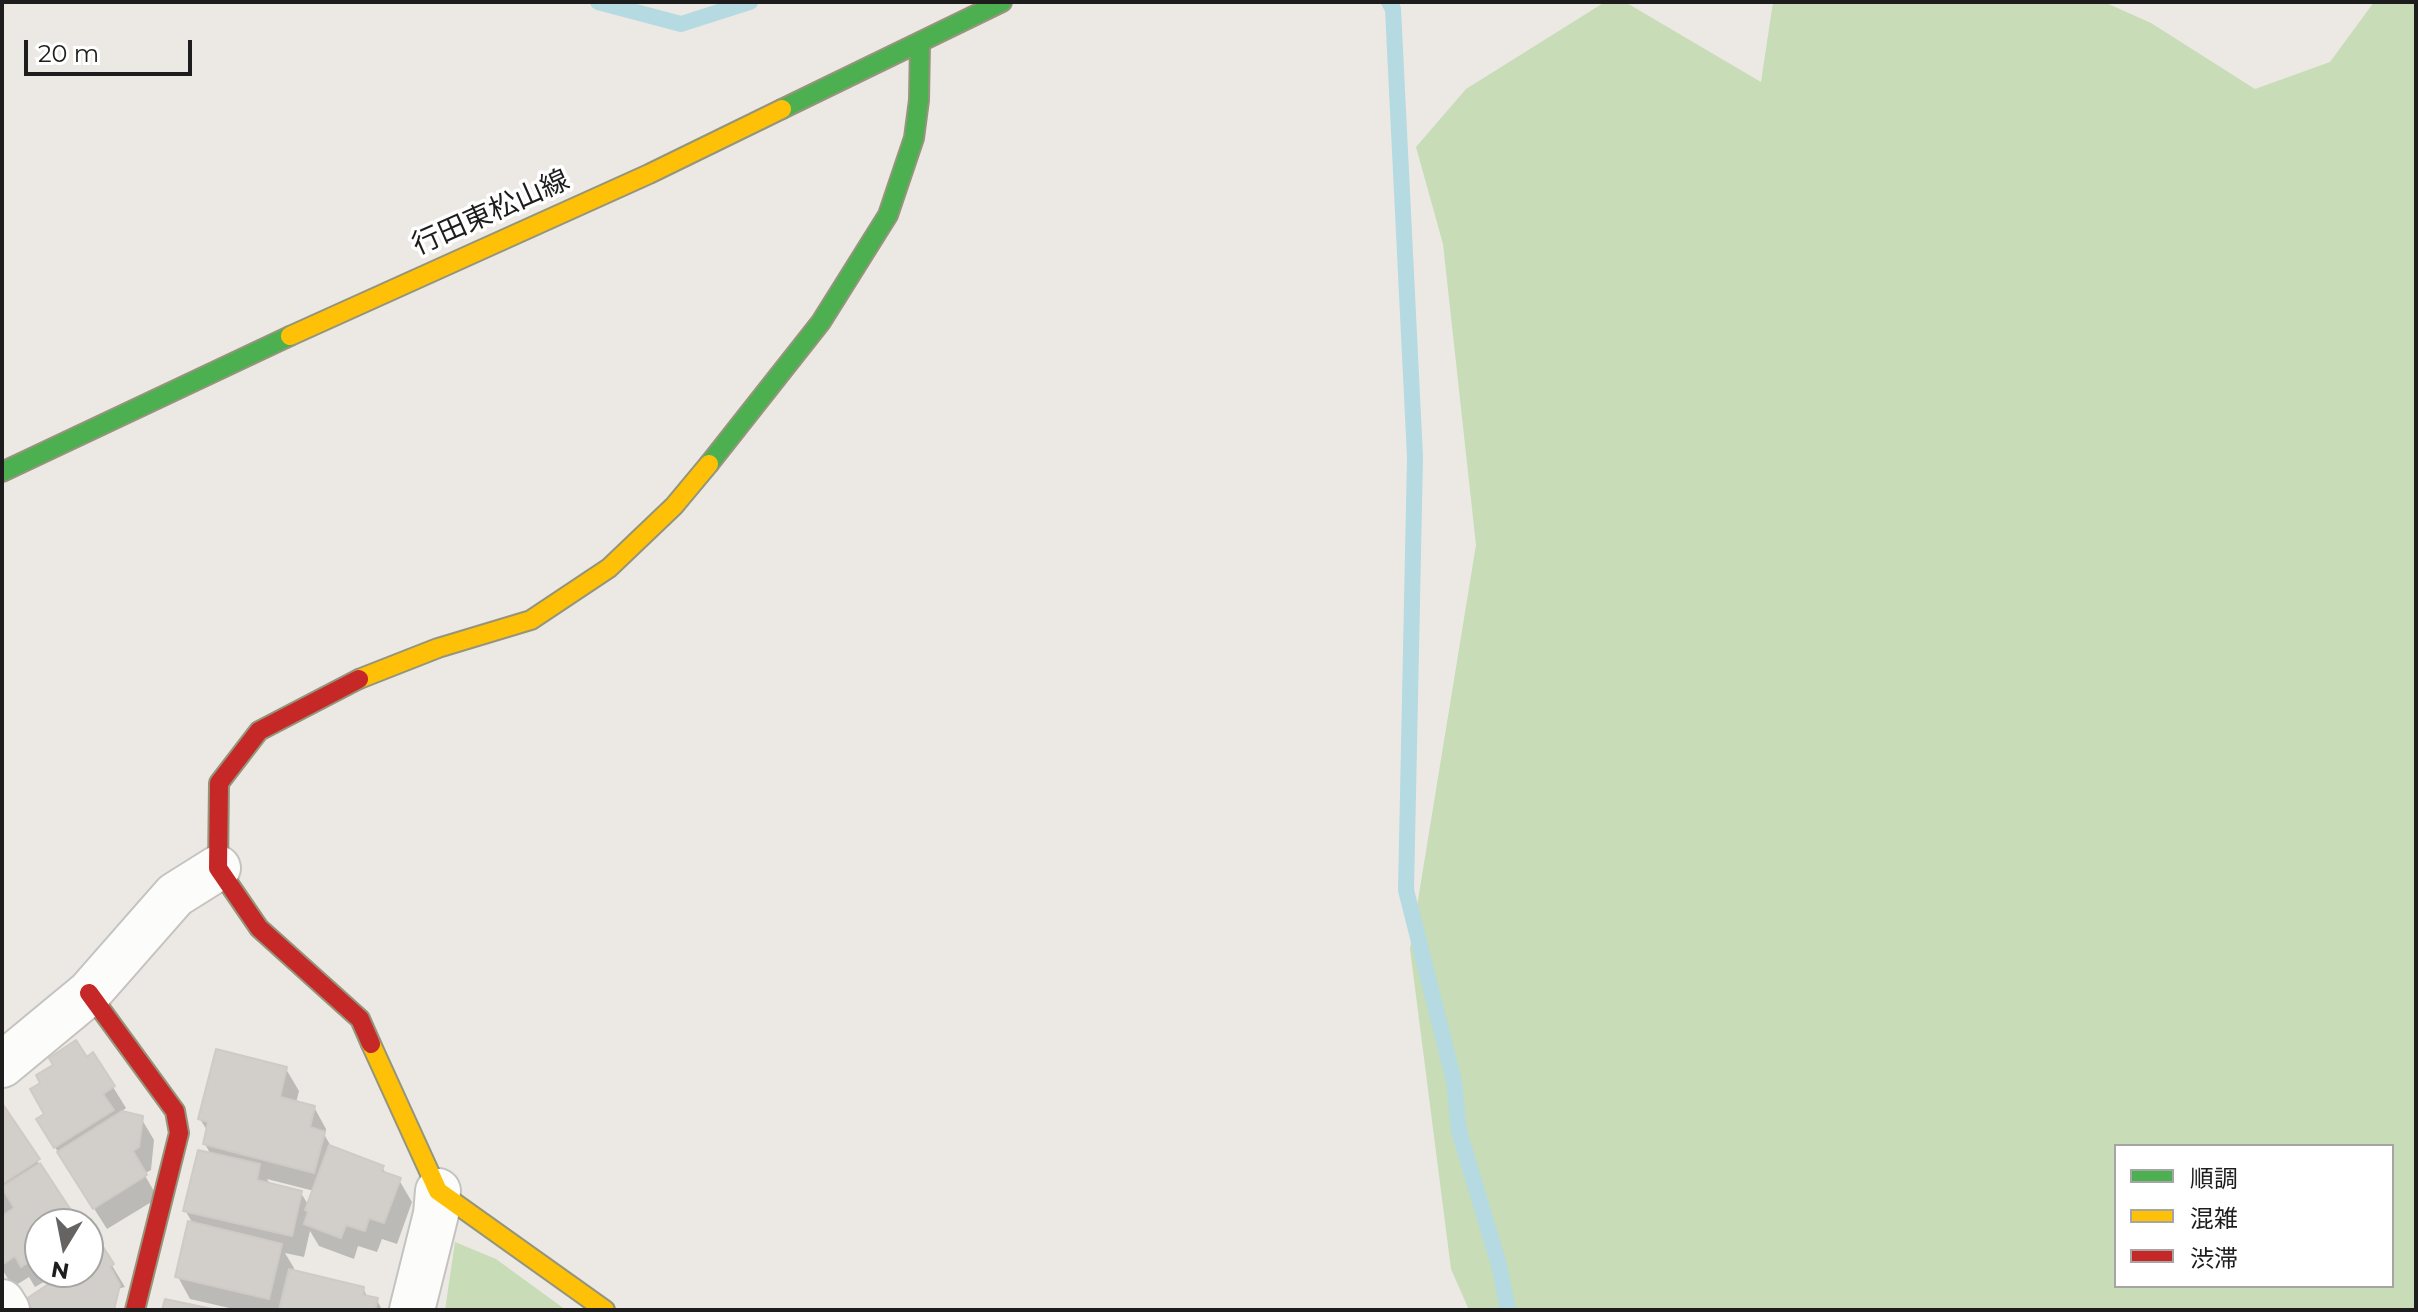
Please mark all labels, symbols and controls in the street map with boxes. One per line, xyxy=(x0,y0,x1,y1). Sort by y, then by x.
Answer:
scale bar xyxy=(28,24,196,74)
text: 20 m xyxy=(38,39,99,68)
street label: 行田東松山線 xyxy=(407,163,575,263)
legend xyxy=(2114,1144,2394,1288)
text: 順調 xyxy=(2190,1164,2238,1193)
text: 混雑 xyxy=(2190,1204,2238,1233)
north arrow xyxy=(24,1208,104,1288)
text: 渋滞 xyxy=(2190,1244,2238,1273)
text: N xyxy=(49,1255,71,1285)

